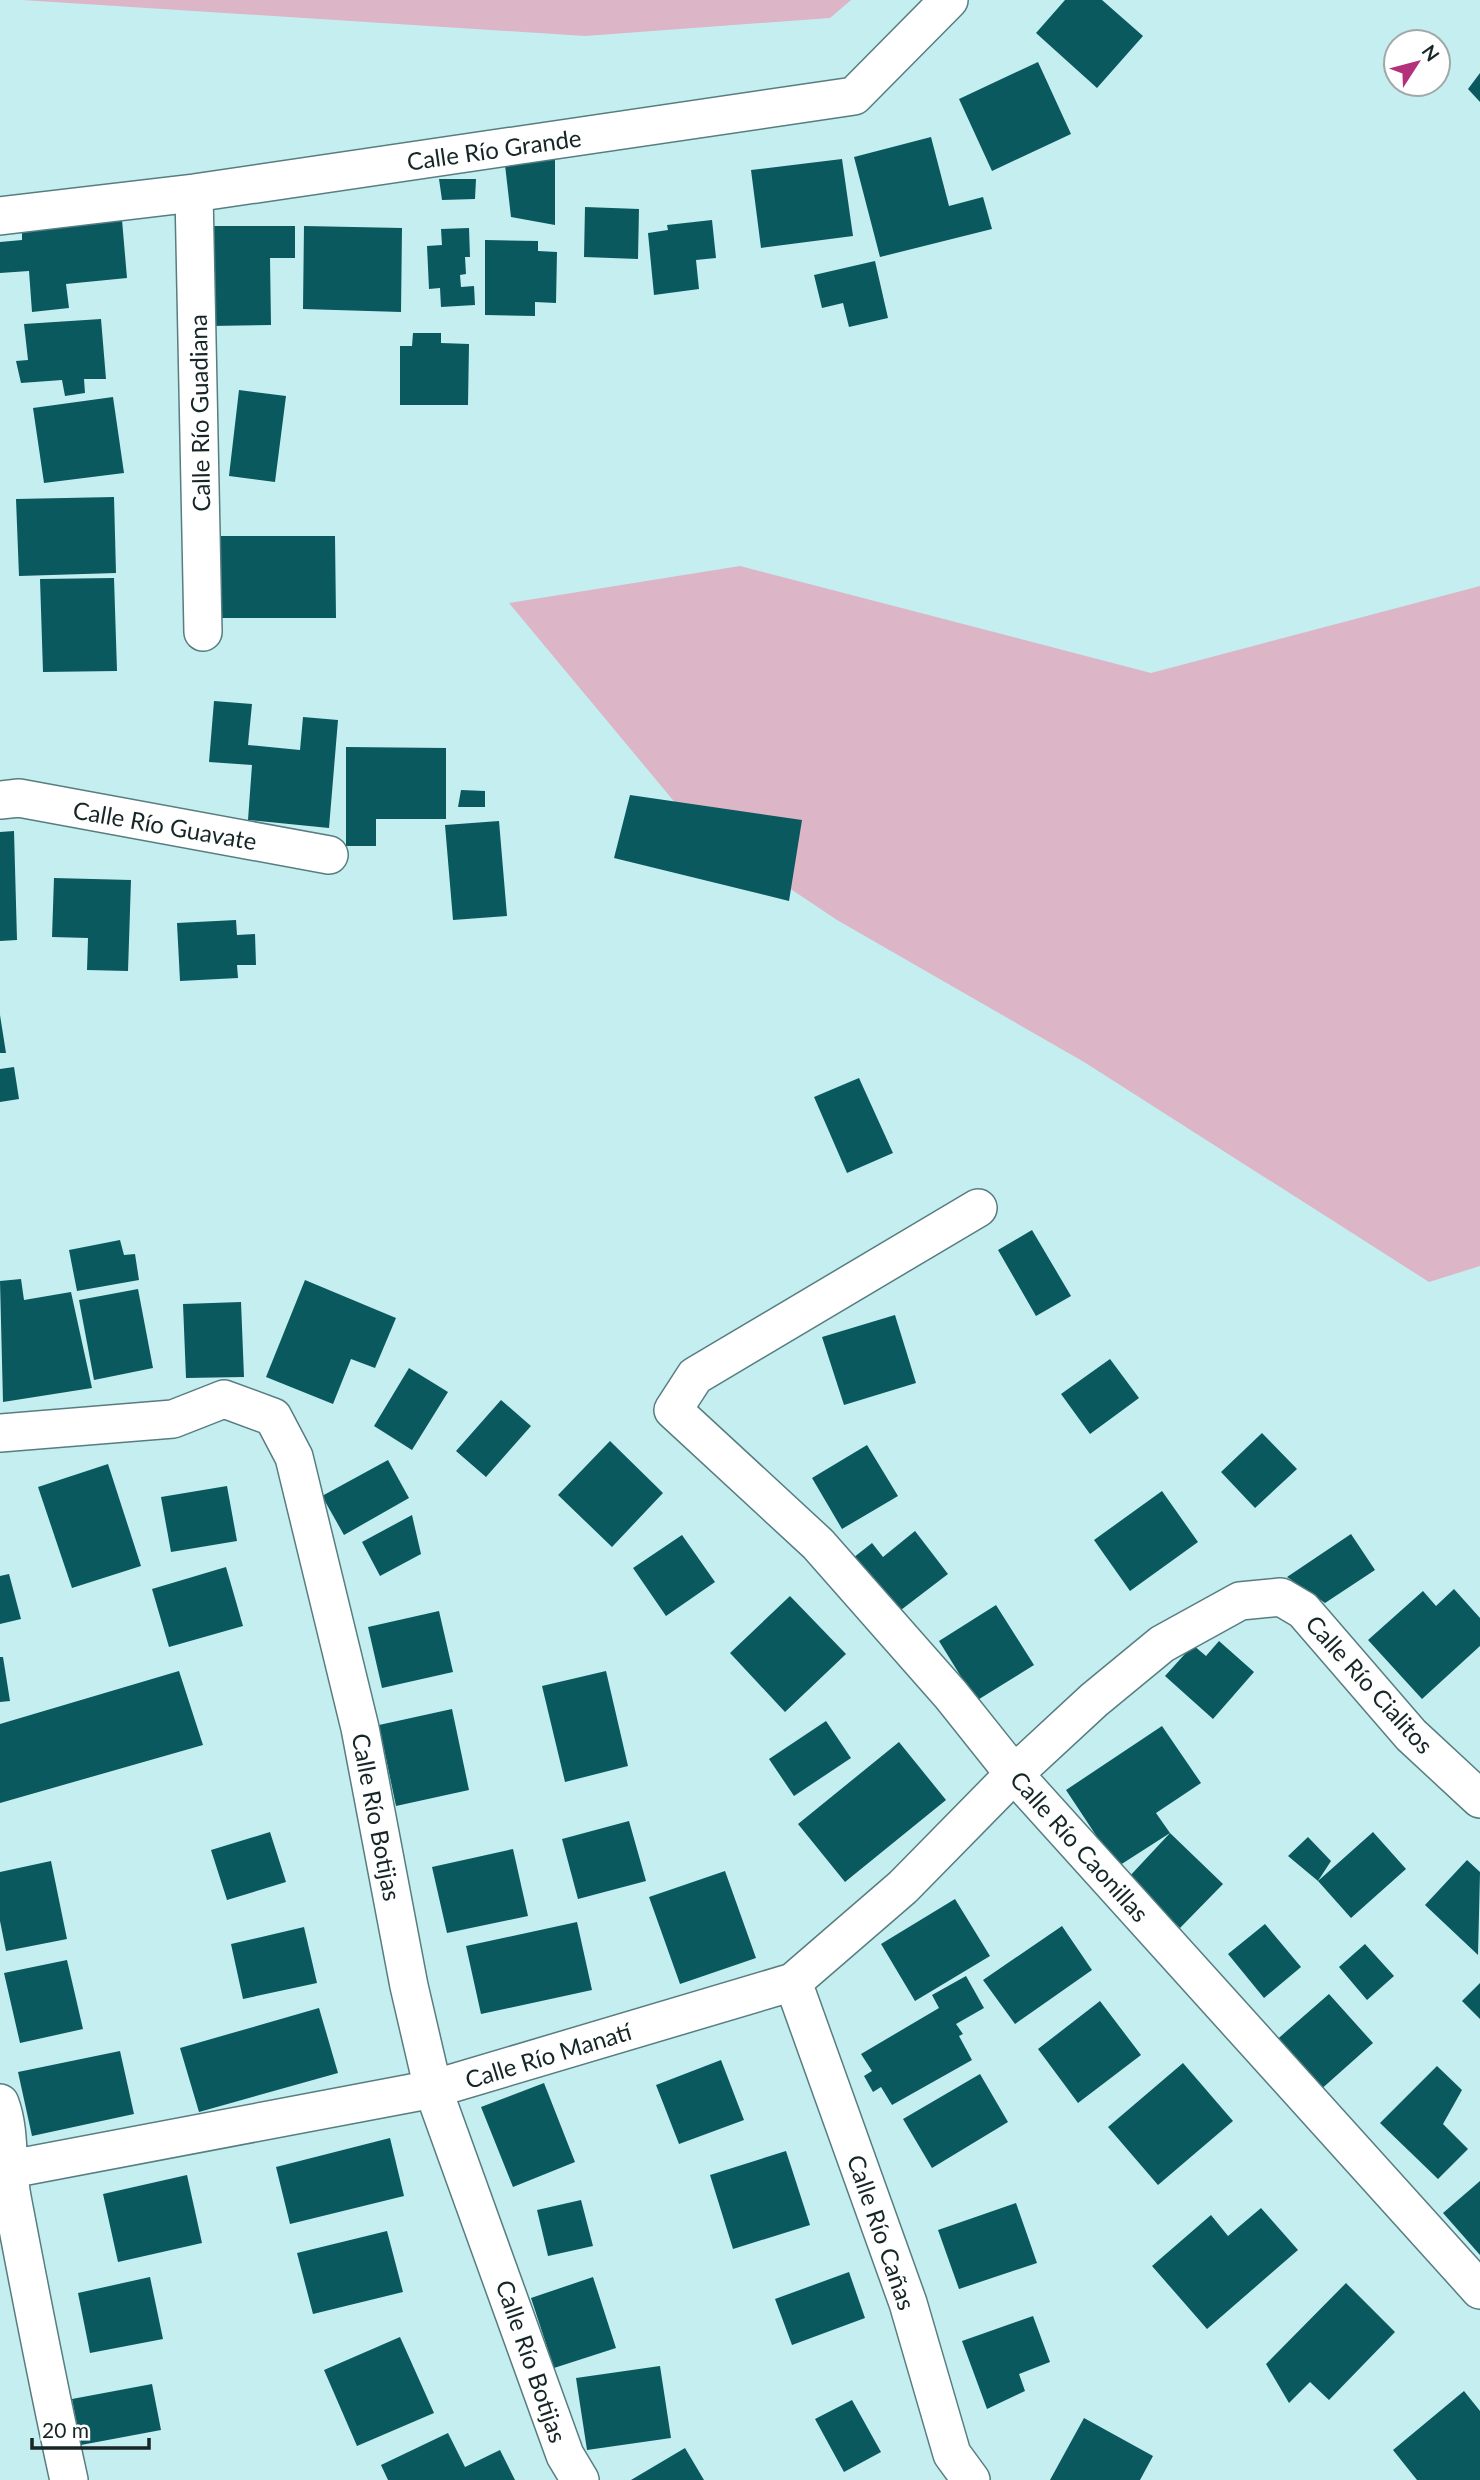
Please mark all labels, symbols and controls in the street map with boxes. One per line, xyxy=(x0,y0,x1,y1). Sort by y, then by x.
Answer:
north arrow xyxy=(1382,28,1452,98)
text: N xyxy=(1418,40,1445,65)
street label: Calle Río Grande xyxy=(405,122,583,176)
street label: Calle Río Guadiana xyxy=(183,314,215,512)
street label: Calle Río Guavate xyxy=(71,795,259,855)
street label: Calle Río Cialitos xyxy=(1300,1609,1440,1759)
street label: Calle Río Botijas xyxy=(347,1731,407,1903)
street label: Calle Río Caonillas xyxy=(1005,1765,1155,1927)
street label: Calle Río Manatí xyxy=(461,2016,636,2094)
street label: Calle Río Cañas xyxy=(842,2151,922,2313)
street label: Calle Río Botijas xyxy=(491,2276,573,2446)
scale bar xyxy=(32,2406,149,2450)
text: 20 m xyxy=(42,2417,89,2442)

